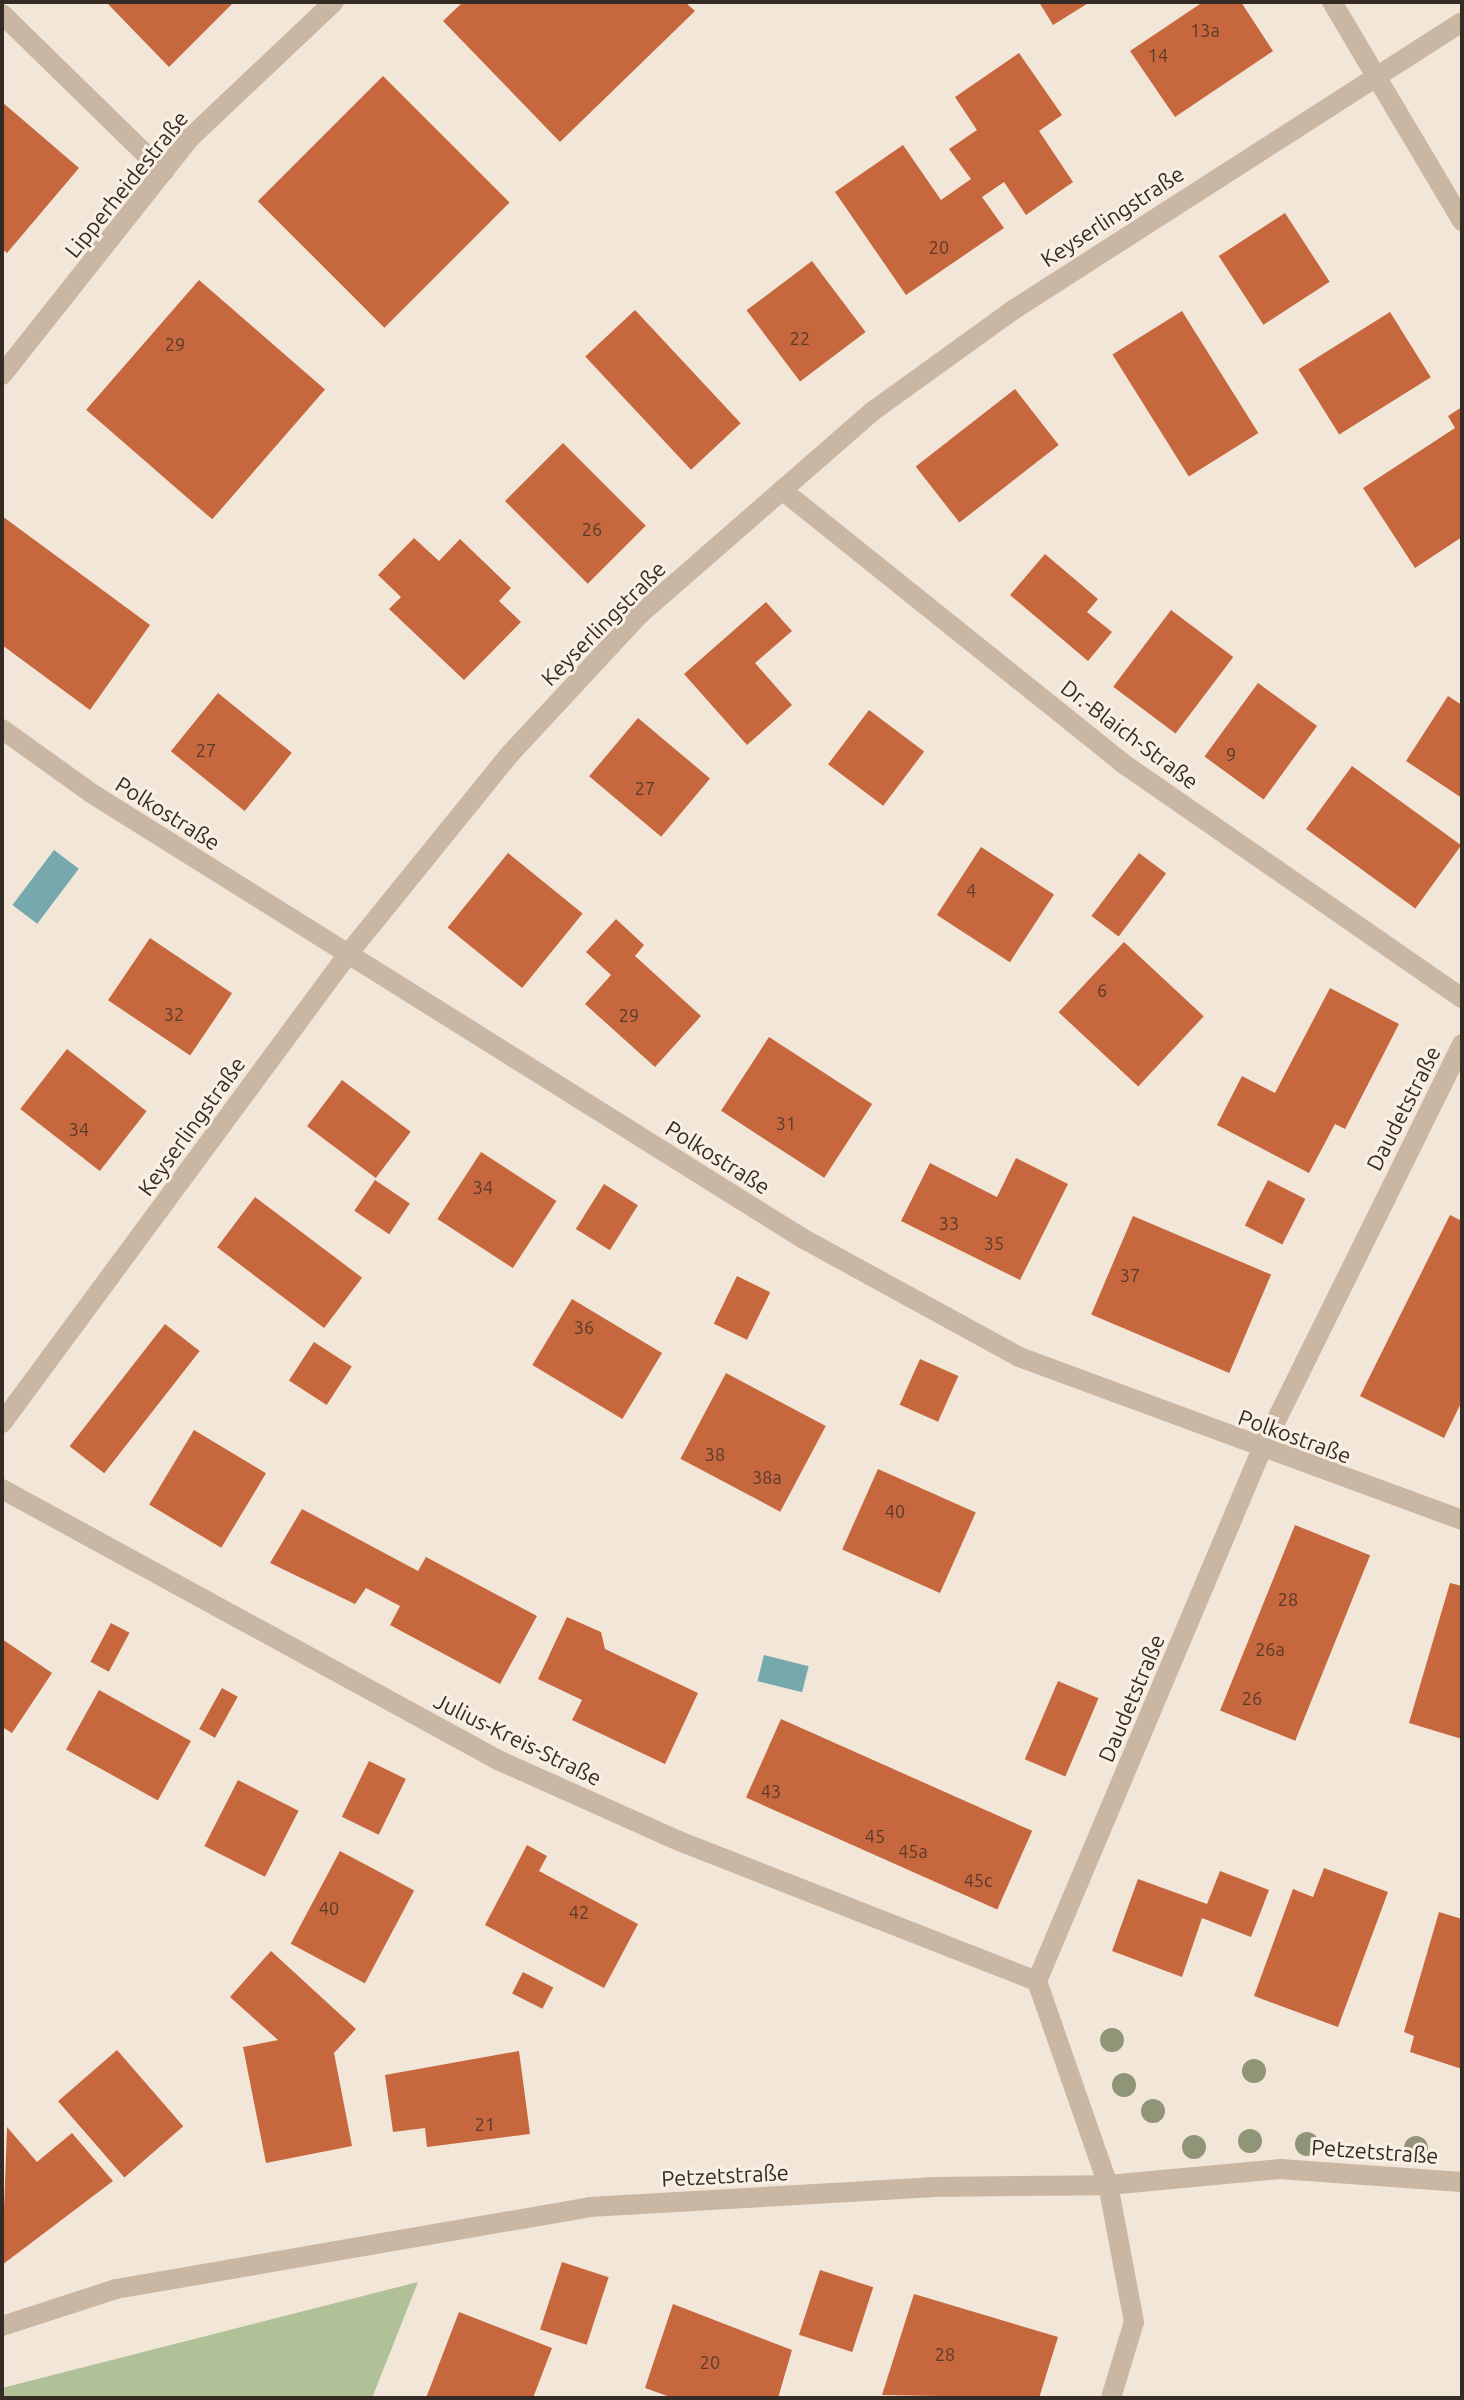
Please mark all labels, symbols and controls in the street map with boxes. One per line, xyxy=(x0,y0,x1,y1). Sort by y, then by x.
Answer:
house number: 13a xyxy=(1190,19,1220,41)
house number: 14 xyxy=(1148,44,1168,66)
street label: Lipperheidestraße xyxy=(59,105,193,263)
street label: Keyserlingstraße xyxy=(1035,160,1189,272)
house number: 20 xyxy=(929,236,949,258)
house number: 22 xyxy=(790,327,810,349)
house number: 29 xyxy=(165,333,185,355)
house number: 26 xyxy=(582,518,602,540)
street label: Keyserlingstraße xyxy=(535,555,671,691)
street label: Dr.-Blaich-Straße xyxy=(1056,674,1204,794)
house number: 27 xyxy=(196,739,216,761)
house number: 9 xyxy=(1226,743,1236,765)
street label: Polkostraße xyxy=(111,770,225,856)
house number: 27 xyxy=(635,777,655,799)
house number: 4 xyxy=(966,879,976,901)
house number: 6 xyxy=(1097,979,1107,1001)
house number: 32 xyxy=(164,1003,184,1025)
house number: 29 xyxy=(619,1004,639,1026)
street label: Daudetstraße xyxy=(1360,1041,1446,1175)
street label: Keyserlingstraße xyxy=(132,1051,250,1201)
house number: 31 xyxy=(776,1112,796,1134)
street label: Polkostraße xyxy=(661,1114,775,1200)
house number: 34 xyxy=(69,1118,89,1140)
house number: 34 xyxy=(473,1176,493,1198)
house number: 33 xyxy=(939,1212,959,1234)
house number: 35 xyxy=(984,1232,1004,1254)
house number: 37 xyxy=(1120,1264,1140,1286)
house number: 36 xyxy=(574,1316,594,1338)
street label: Polkostraße xyxy=(1235,1403,1355,1469)
house number: 38 xyxy=(705,1443,725,1465)
house number: 38a xyxy=(752,1466,782,1488)
house number: 40 xyxy=(885,1500,905,1522)
house number: 28 xyxy=(1278,1588,1298,1610)
street label: Daudetstraße xyxy=(1092,1630,1170,1766)
house number: 26a xyxy=(1255,1638,1285,1660)
street label: Julius-Kreis-Straße xyxy=(430,1687,606,1791)
house number: 26 xyxy=(1242,1687,1262,1709)
house number: 43 xyxy=(761,1780,781,1802)
house number: 45 xyxy=(865,1825,885,1847)
house number: 45a xyxy=(898,1840,928,1862)
house number: 45c xyxy=(964,1869,992,1891)
house number: 40 xyxy=(319,1897,339,1919)
house number: 42 xyxy=(569,1901,589,1923)
house number: 21 xyxy=(475,2113,495,2135)
street label: Petzetstraße xyxy=(1311,2133,1439,2169)
street label: Petzetstraße xyxy=(661,2158,789,2192)
house number: 28 xyxy=(935,2343,955,2365)
house number: 20 xyxy=(700,2351,720,2373)

